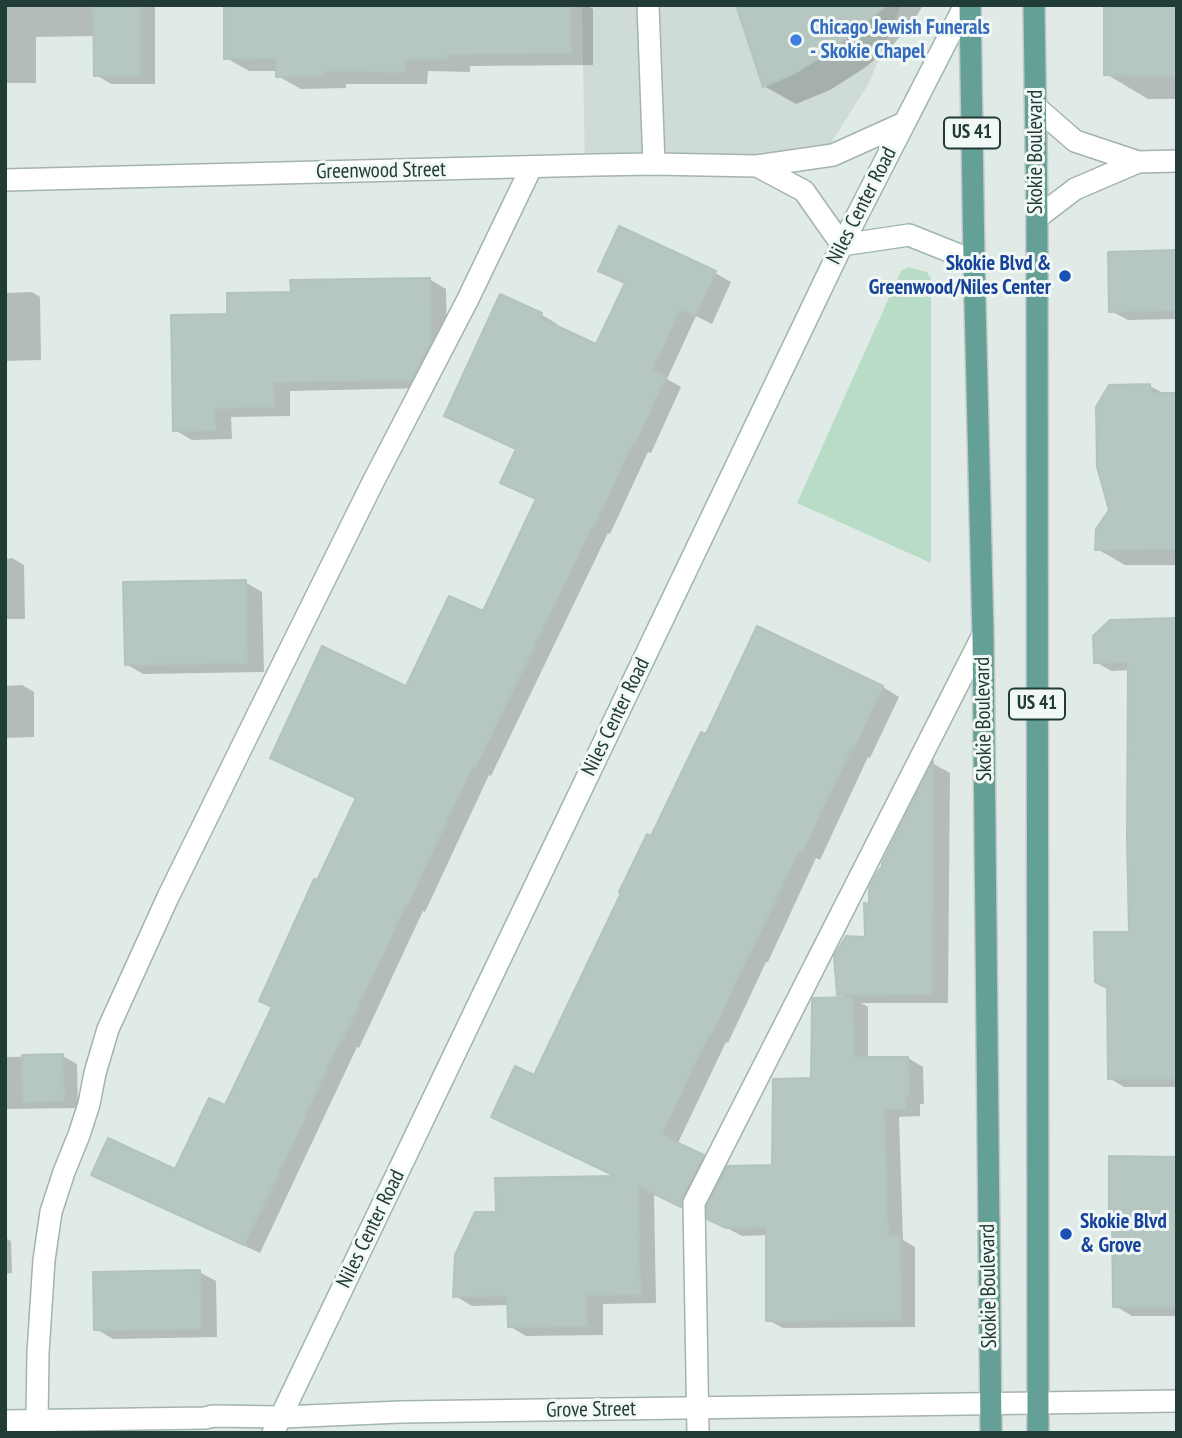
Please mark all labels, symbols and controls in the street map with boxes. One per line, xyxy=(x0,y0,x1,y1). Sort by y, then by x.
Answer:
place label: Chicago Jewish Funerals - Skokie Chapel xyxy=(810,15,990,65)
marker: Chicago Jewish Funerals - Skokie Chapel xyxy=(788,32,804,48)
street label: Skokie Boulevard xyxy=(1023,90,1049,214)
road number: US 41 xyxy=(944,118,1000,148)
street label: Niles Center Road xyxy=(822,143,902,269)
street label: Greenwood Street xyxy=(316,157,446,185)
place label: Skokie Blvd & Greenwood/Niles Center xyxy=(869,251,1051,301)
marker: Skokie Blvd & Greenwood/Niles Center xyxy=(1057,268,1073,284)
street label: Niles Center Road xyxy=(577,654,655,780)
street label: Skokie Boulevard xyxy=(970,657,998,781)
road number: US 41 xyxy=(1009,688,1065,720)
street label: Niles Center Road xyxy=(332,1166,410,1292)
place label: Skokie Blvd & Grove xyxy=(1080,1209,1167,1259)
street label: Skokie Boulevard xyxy=(975,1224,1003,1348)
marker: Skokie Blvd & Grove xyxy=(1058,1226,1074,1242)
street label: Grove Street xyxy=(546,1397,636,1423)

